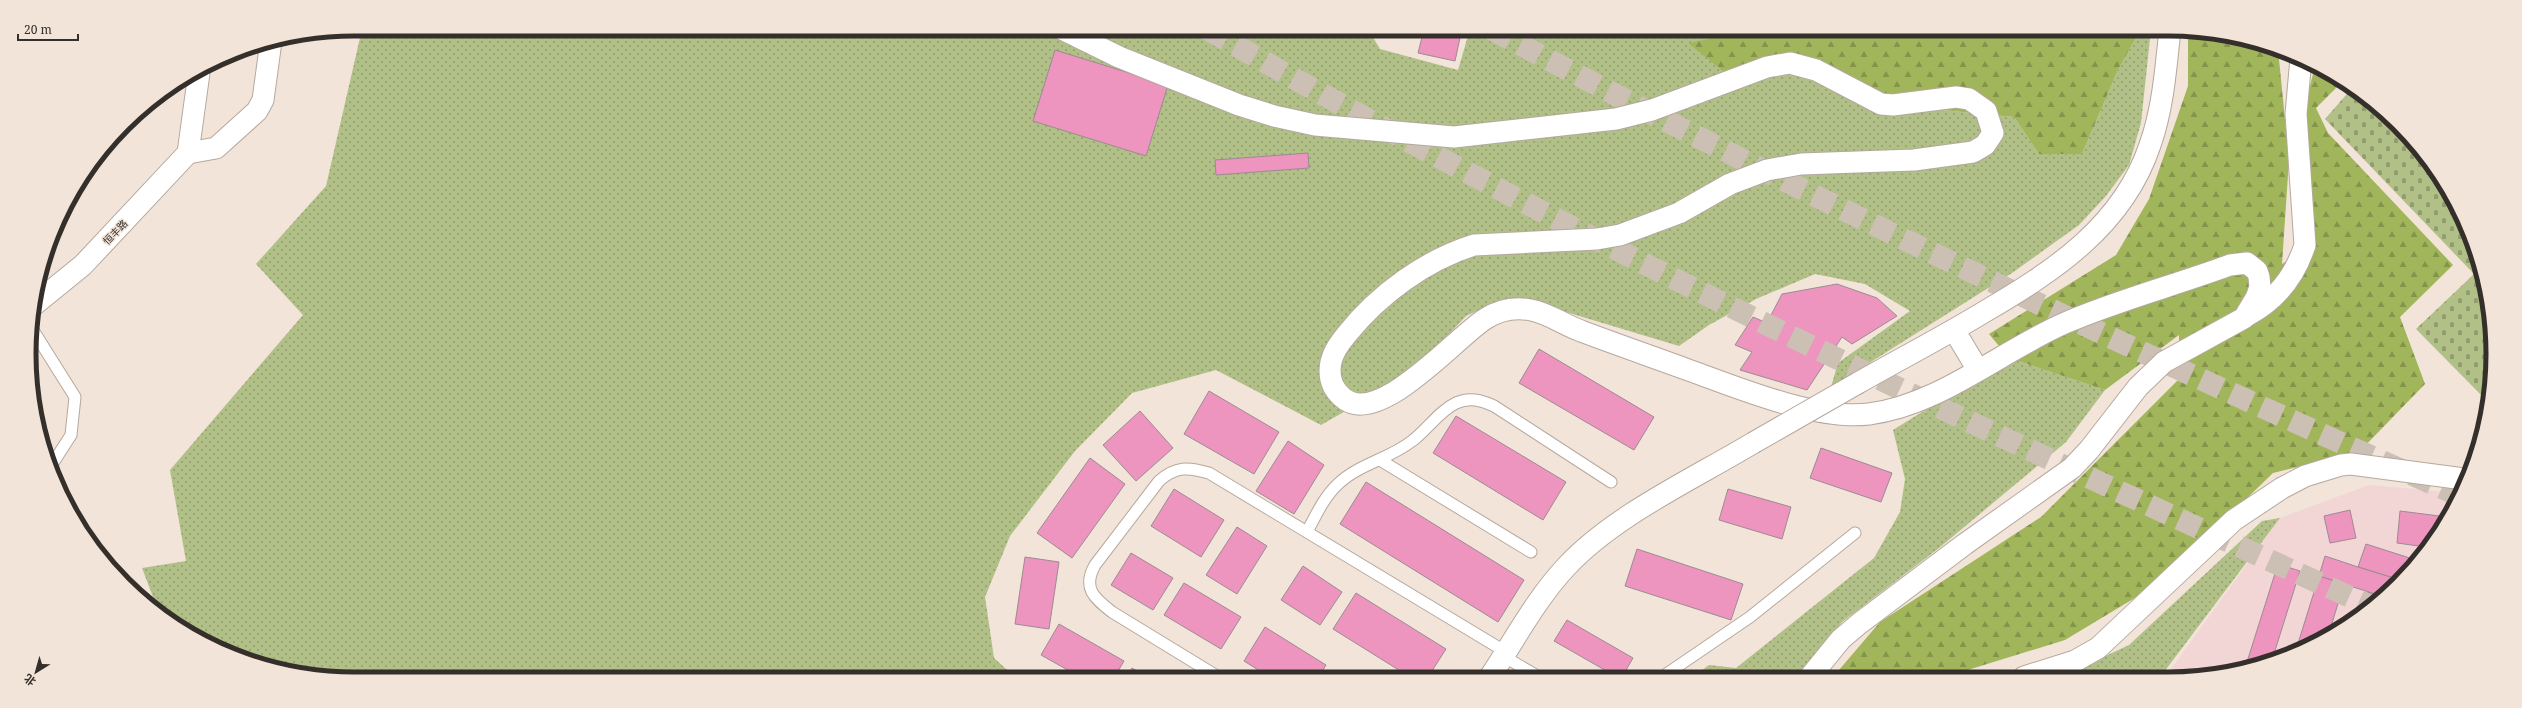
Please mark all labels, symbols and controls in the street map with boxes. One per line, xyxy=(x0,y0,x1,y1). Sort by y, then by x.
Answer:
scale bar xyxy=(18,16,78,42)
text: 20 m xyxy=(24,21,52,38)
street label: 恒丰路 xyxy=(100,216,130,248)
north arrow xyxy=(16,652,56,692)
text: 北 xyxy=(21,671,39,690)

